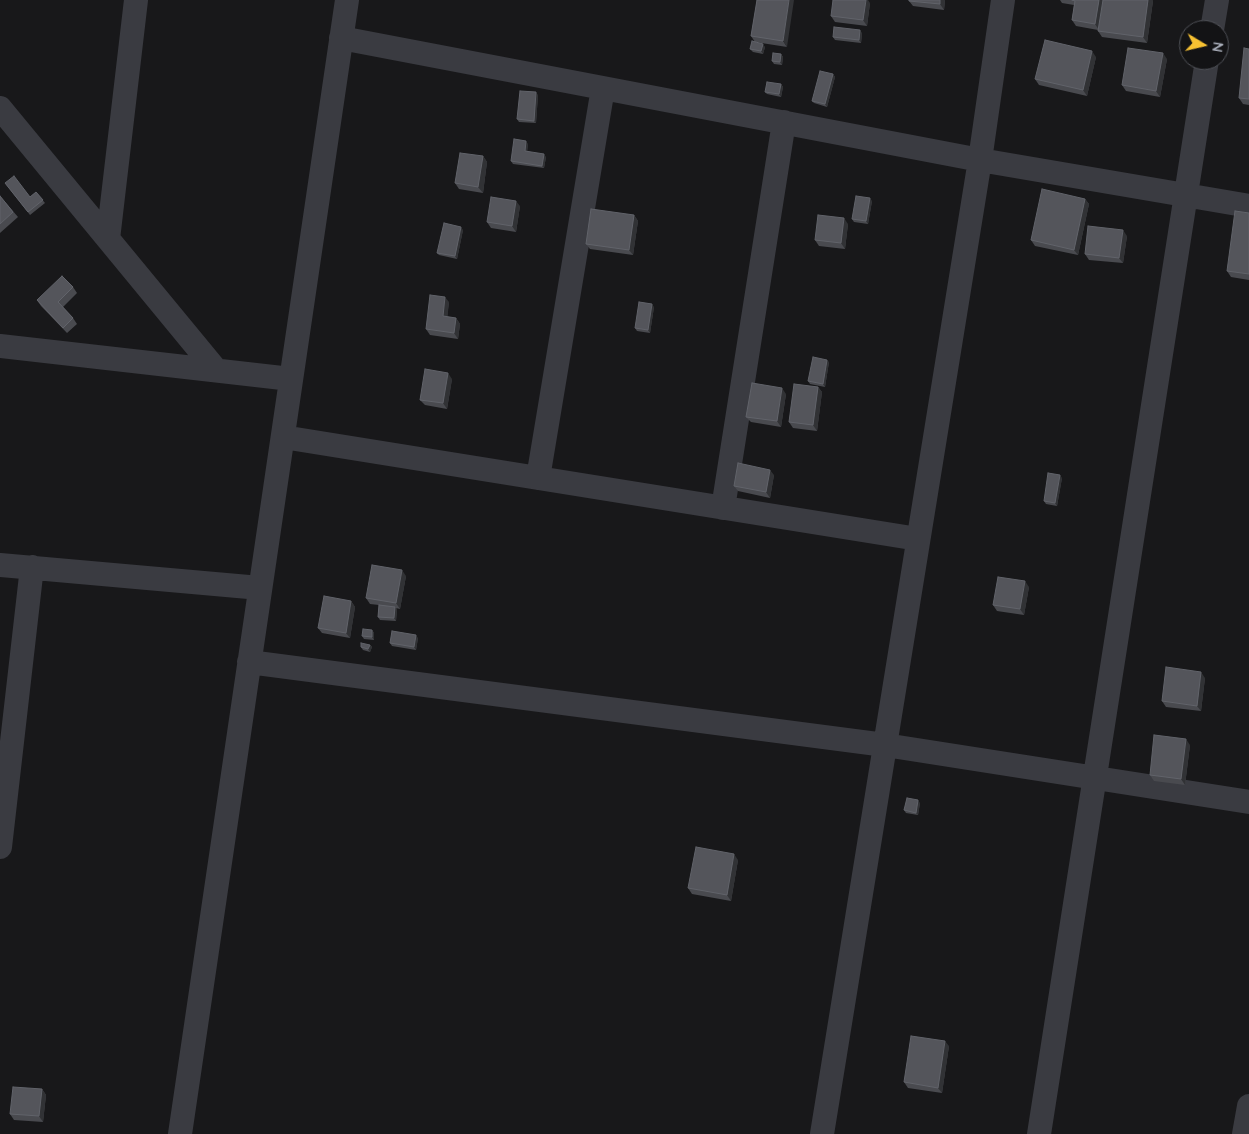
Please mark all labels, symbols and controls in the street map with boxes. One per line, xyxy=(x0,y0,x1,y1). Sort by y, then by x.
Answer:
north arrow xyxy=(1179,20,1229,70)
text: N xyxy=(1208,41,1228,54)

